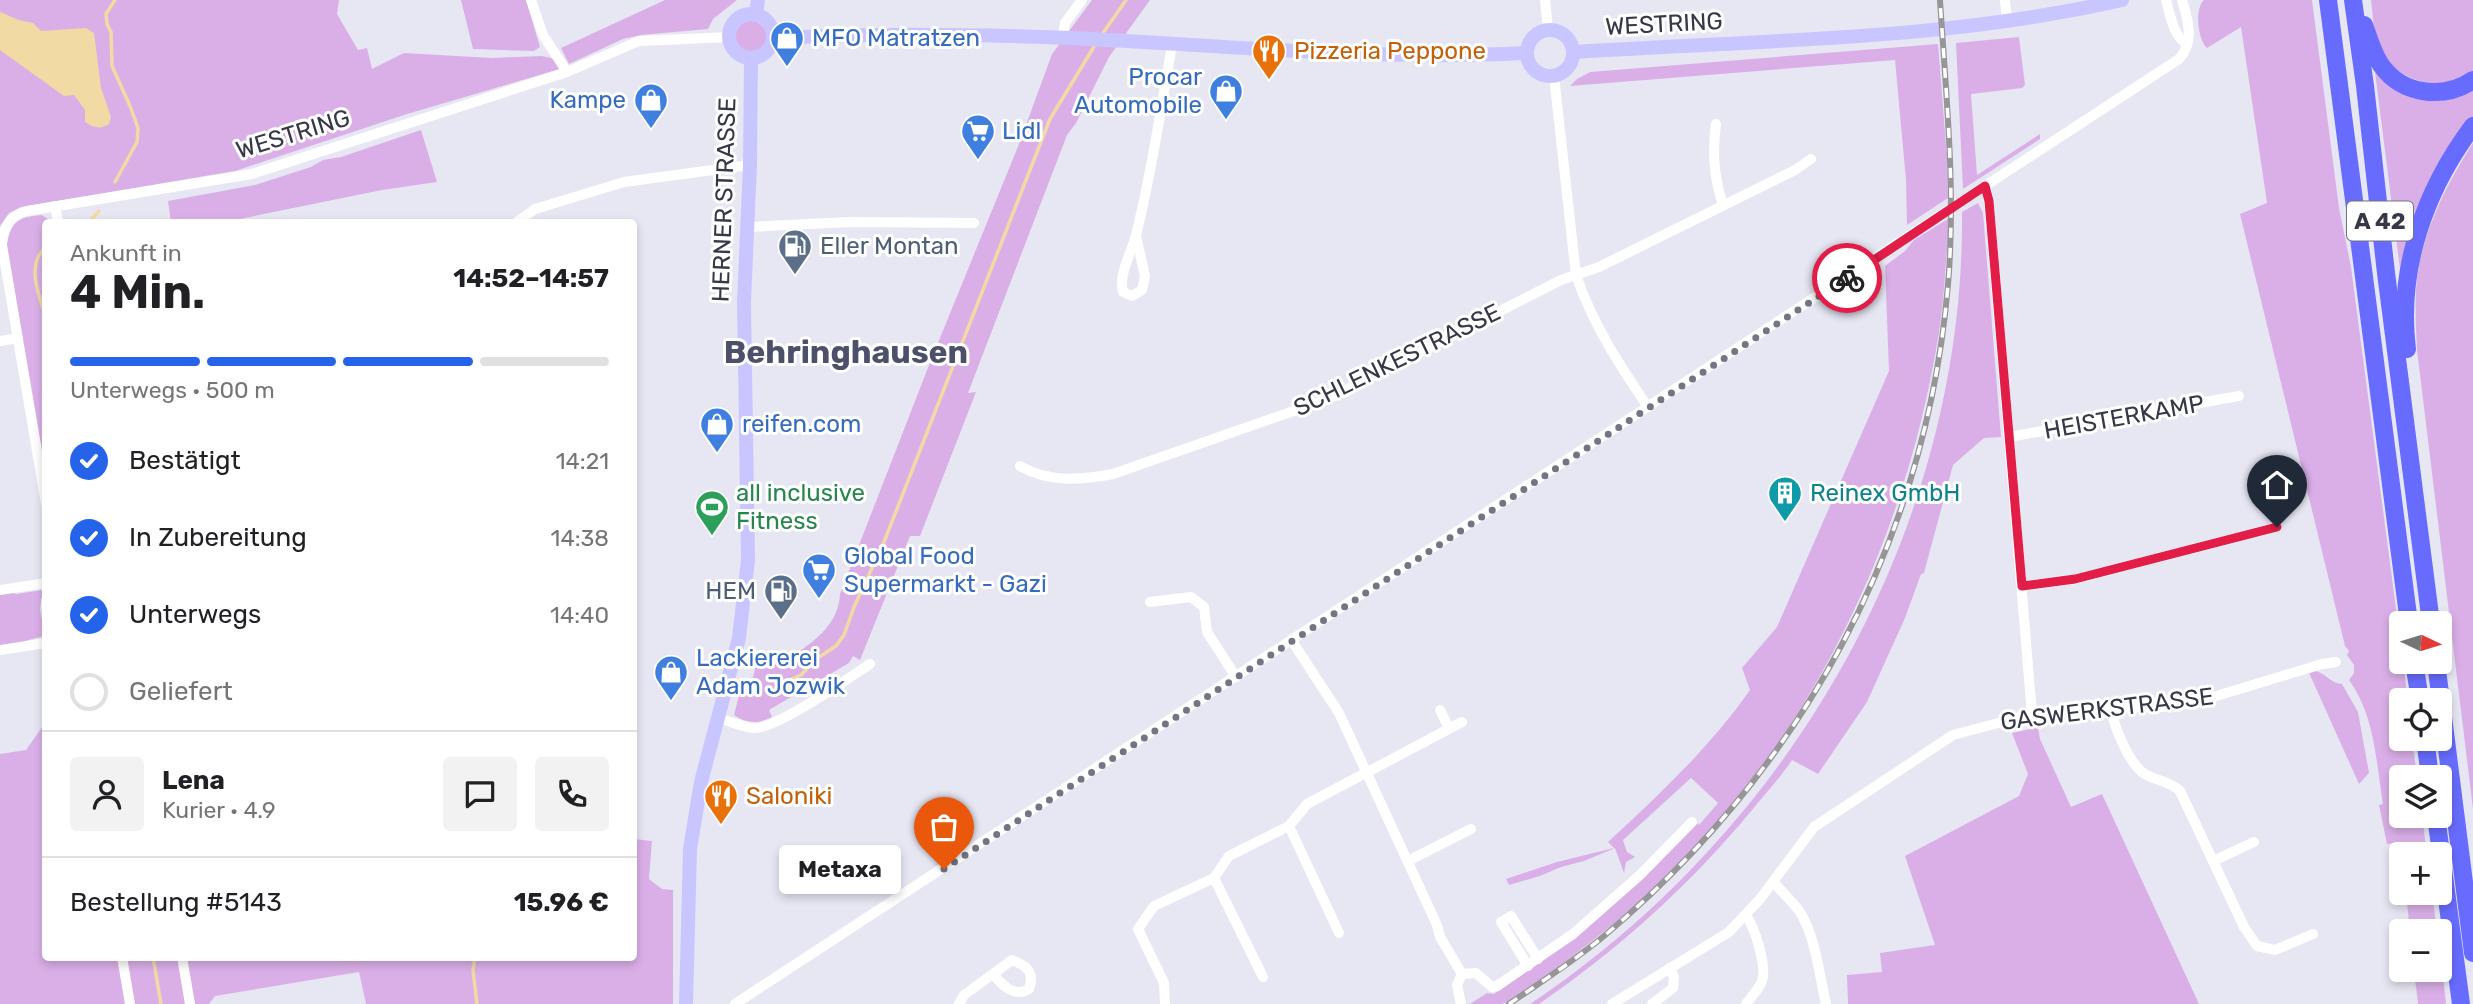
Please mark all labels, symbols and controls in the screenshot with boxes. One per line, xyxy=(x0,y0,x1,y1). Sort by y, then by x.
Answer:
street label: WESTRING xyxy=(1604,7,1724,41)
shop icon: MFO Matratzen xyxy=(768,19,806,68)
place label: MFO Matratzen xyxy=(812,24,980,52)
restaurant icon: Pizzeria Peppone xyxy=(1250,32,1288,81)
place label: Pizzeria Peppone xyxy=(1294,37,1486,65)
place label: Procar Automobile xyxy=(1074,63,1202,119)
shop icon: Procar Automobile xyxy=(1207,72,1245,121)
shop icon: Kampe xyxy=(632,81,670,130)
place label: Kampe xyxy=(549,86,626,114)
street label: HERNER STRASSE xyxy=(706,97,742,303)
street label: WESTRING xyxy=(233,103,353,165)
supermarket icon: Lidl xyxy=(959,112,997,161)
place label: Lidl xyxy=(1002,117,1041,145)
road number: A 42 xyxy=(2347,202,2413,241)
fuel station icon: Eller Montan xyxy=(776,227,814,276)
place label: Eller Montan xyxy=(820,232,958,260)
text: Ankunft in xyxy=(70,239,182,267)
courier xyxy=(1812,243,1882,313)
icon: bike xyxy=(1828,259,1866,297)
text: 14:52–14:57 xyxy=(453,263,609,294)
text: 4 Min. xyxy=(70,265,205,320)
street label: SCHLENKESTRASSE xyxy=(1289,298,1505,422)
district label: Behringhausen xyxy=(724,333,968,371)
text: Unterwegs · 500 m xyxy=(70,376,275,404)
street label: HEISTERKAMP xyxy=(2042,389,2206,445)
shop icon: reifen.com xyxy=(698,405,736,454)
place label: reifen.com xyxy=(742,410,861,438)
icon: check xyxy=(70,442,108,480)
text: Bestätigt xyxy=(129,445,241,476)
text: 14:21 xyxy=(556,447,609,475)
pin xyxy=(2247,455,2307,527)
icon: home xyxy=(2258,466,2296,504)
building icon: Reinex GmbH xyxy=(1766,474,1804,523)
place label: all inclusive Fitness xyxy=(736,479,865,535)
place label: Reinex GmbH xyxy=(1810,479,1960,507)
sports icon: all inclusive Fitness xyxy=(693,488,731,537)
icon: check xyxy=(70,519,108,557)
text: In Zubereitung xyxy=(129,522,307,553)
text: 14:38 xyxy=(551,524,609,552)
place label: Global Food Supermarkt - Gazi xyxy=(844,542,1047,598)
supermarket icon: Global Food Supermarkt - Gazi xyxy=(800,551,838,600)
fuel station icon: HEM xyxy=(762,572,800,621)
place label: HEM xyxy=(705,577,756,605)
icon: check xyxy=(70,596,108,634)
text: Unterwegs xyxy=(129,599,261,630)
text: 14:40 xyxy=(550,601,609,629)
north arrow xyxy=(2389,611,2452,674)
map controls xyxy=(2389,611,2452,982)
place label: Lackiererei Adam Jozwik xyxy=(696,644,846,700)
shop icon: Lackiererei Adam Jozwik xyxy=(652,653,690,702)
text: Geliefert xyxy=(129,676,233,707)
street label: GASWERKSTRASSE xyxy=(1999,682,2215,736)
button: locate xyxy=(2389,688,2452,751)
button: person xyxy=(70,757,144,831)
button: chat xyxy=(443,757,517,831)
button: phone xyxy=(535,757,609,831)
text: Lena xyxy=(162,765,225,796)
button: layers xyxy=(2389,765,2452,828)
restaurant icon: Saloniki xyxy=(702,777,740,826)
place label: Saloniki xyxy=(746,782,832,810)
text: Kurier · 4.9 xyxy=(162,796,276,824)
pin xyxy=(914,797,974,869)
icon: bag xyxy=(925,808,963,846)
button: + xyxy=(2389,842,2452,905)
callout: Metaxa xyxy=(780,844,902,894)
text: Metaxa xyxy=(798,855,882,883)
text: Bestellung #5143 xyxy=(70,887,282,918)
text: 15.96 € xyxy=(514,887,609,918)
button: − xyxy=(2389,919,2452,982)

